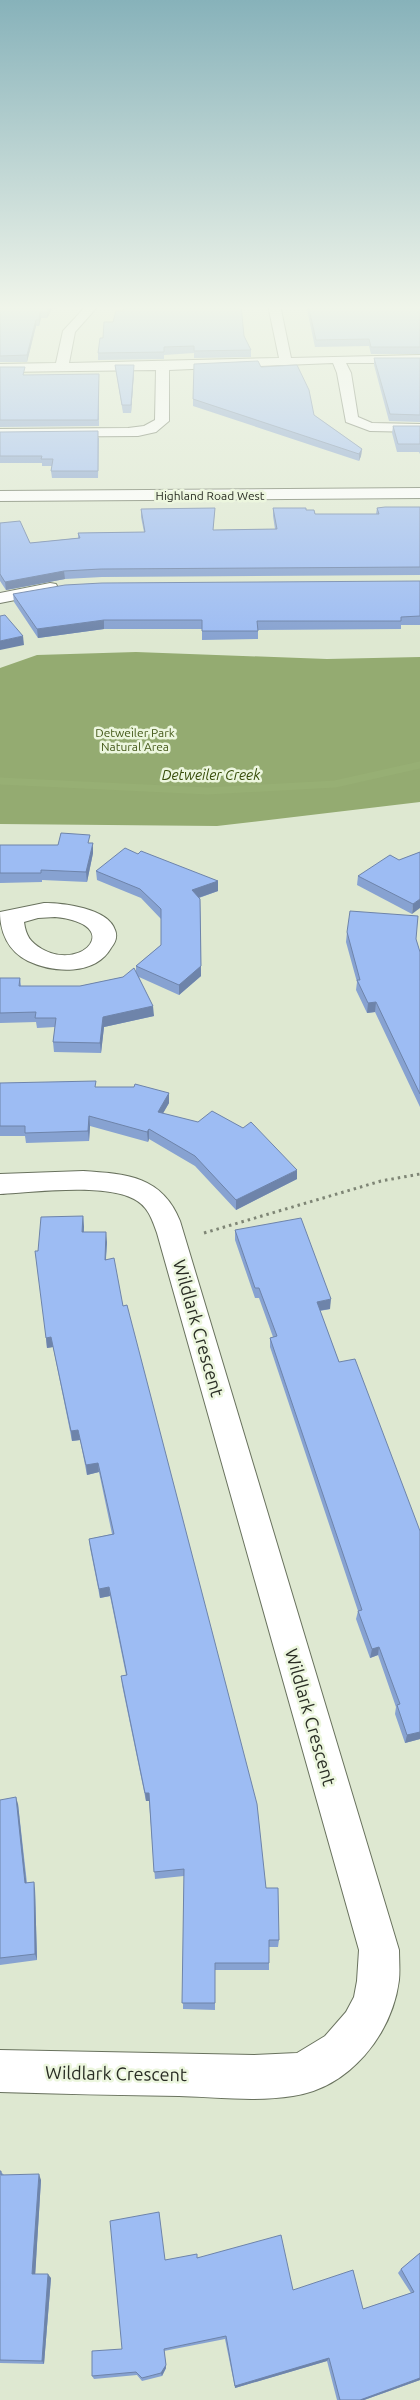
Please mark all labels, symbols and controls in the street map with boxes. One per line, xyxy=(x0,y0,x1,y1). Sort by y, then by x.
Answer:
street label: Highland Road West xyxy=(156,489,265,502)
park label: Detweiler Park Natural Area xyxy=(95,726,175,753)
water label: Detweiler Creek xyxy=(162,767,261,783)
street label: Wildlark Crescent xyxy=(170,1257,228,1399)
street label: Wildlark Crescent xyxy=(282,1646,340,1788)
street label: Wildlark Crescent xyxy=(45,2062,187,2084)

